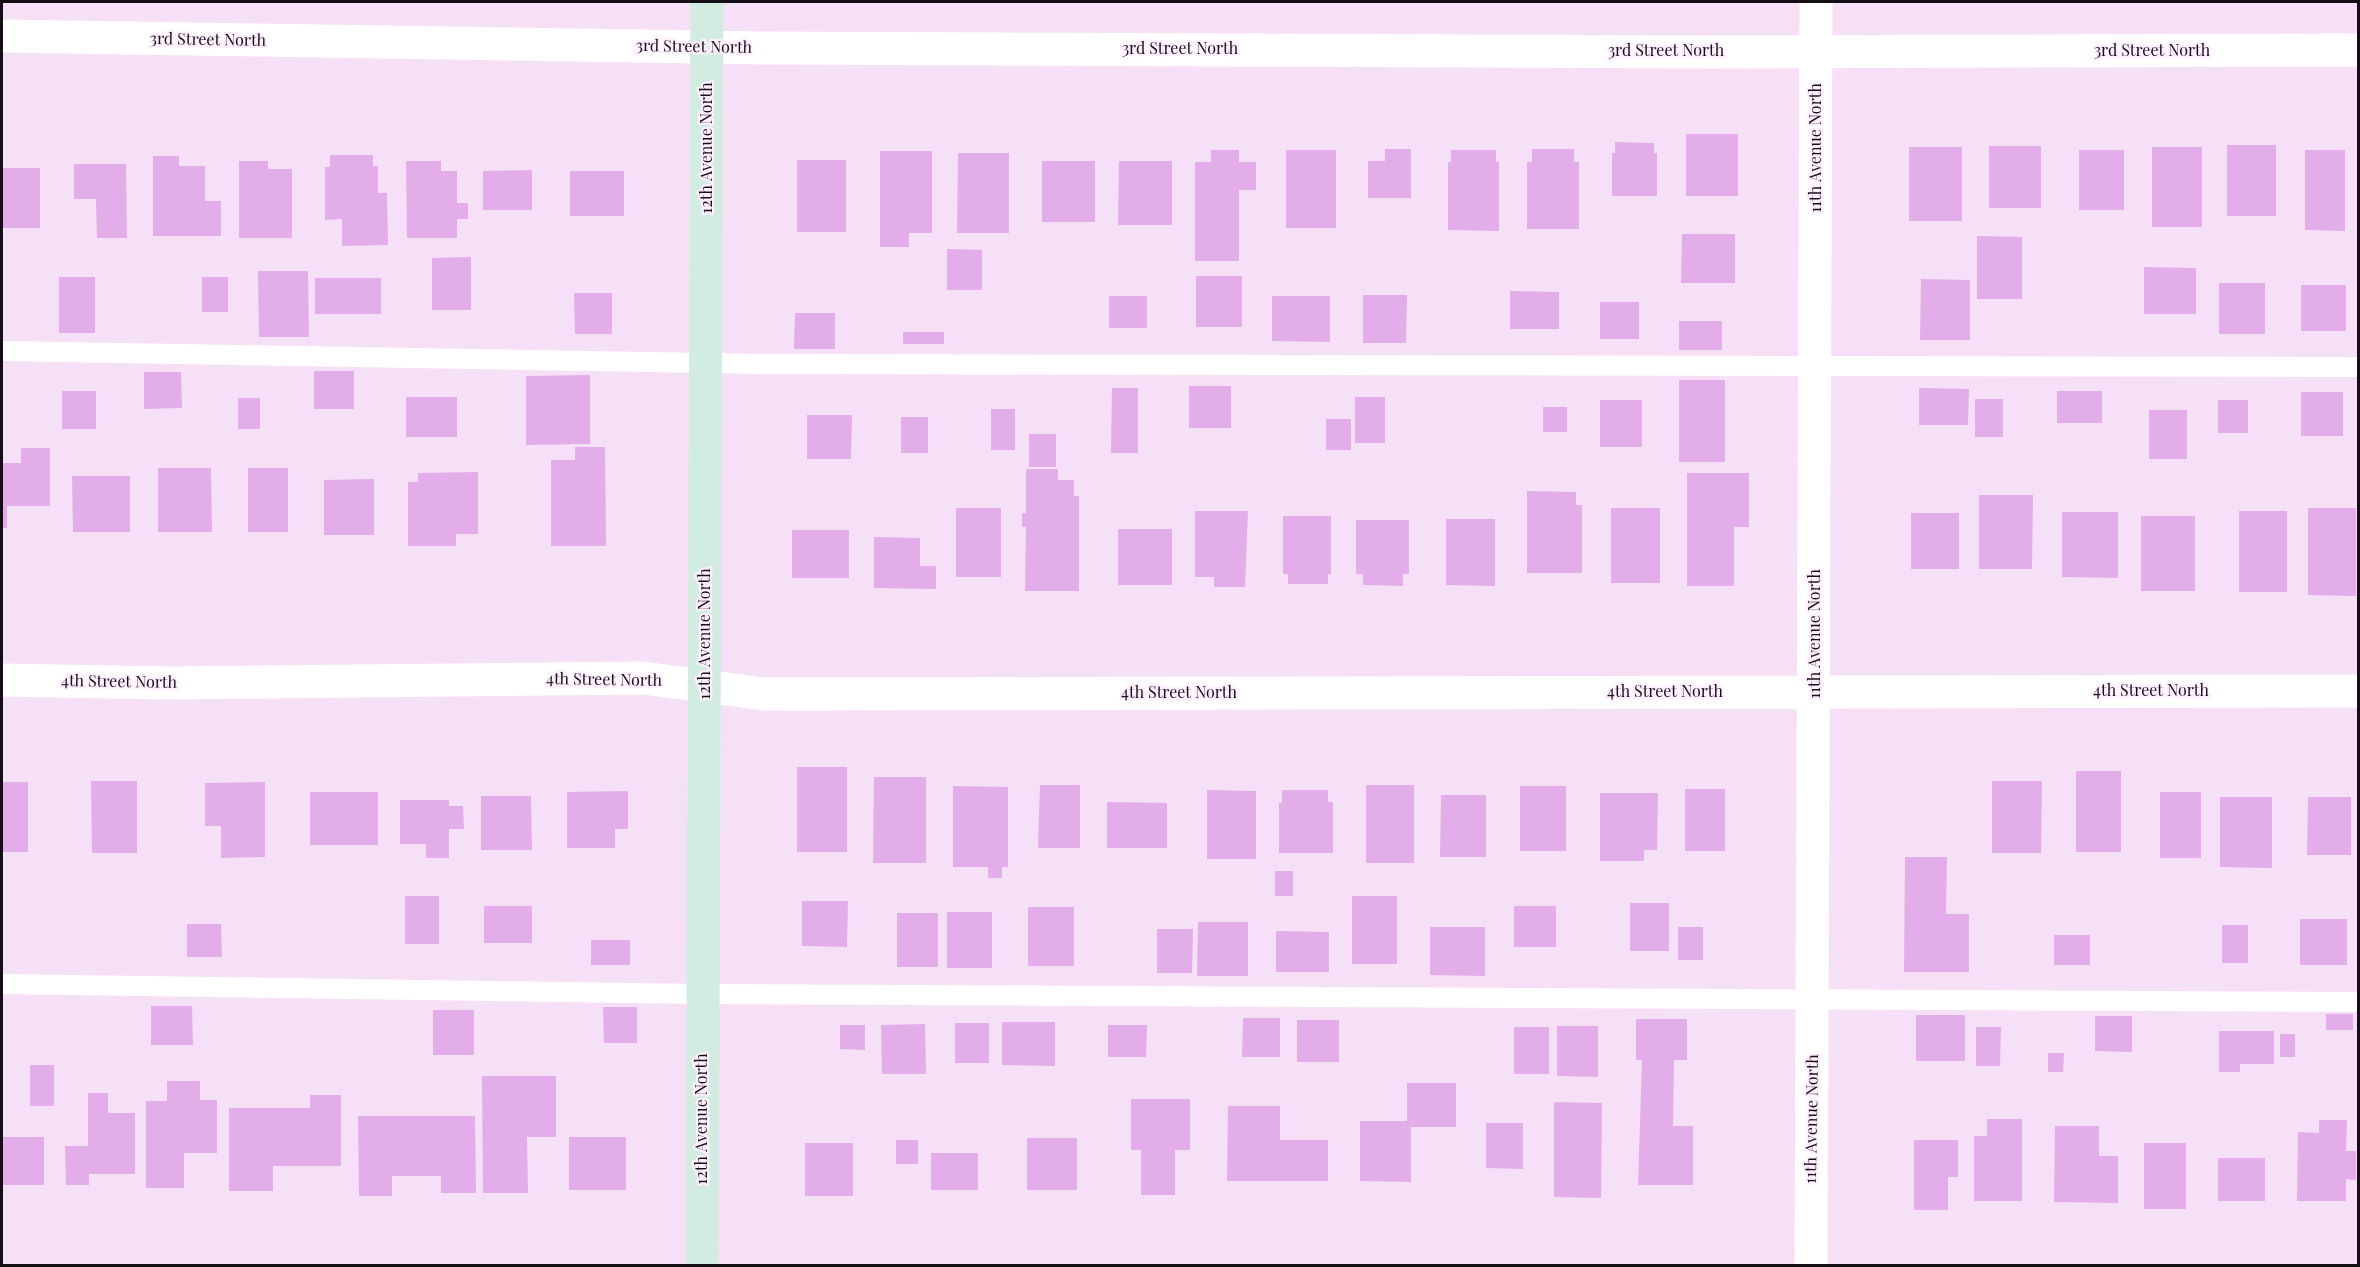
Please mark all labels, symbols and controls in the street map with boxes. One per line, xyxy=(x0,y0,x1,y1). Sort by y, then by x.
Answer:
street label: 3rd Street North xyxy=(150,29,266,51)
street label: 3rd Street North xyxy=(636,36,752,58)
street label: 3rd Street North xyxy=(1122,39,1238,59)
street label: 3rd Street North xyxy=(1608,41,1724,61)
street label: 3rd Street North xyxy=(2094,41,2210,61)
street label: 12th Avenue North xyxy=(697,82,717,214)
street label: 11th Avenue North xyxy=(1806,83,1826,213)
street label: 12th Avenue North xyxy=(695,568,715,700)
street label: 11th Avenue North xyxy=(1805,569,1825,699)
street label: 4th Street North xyxy=(546,669,662,691)
street label: 4th Street North xyxy=(61,671,177,693)
street label: 4th Street North xyxy=(2093,681,2209,701)
street label: 4th Street North xyxy=(1607,682,1723,702)
street label: 4th Street North xyxy=(1121,683,1237,703)
street label: 12th Avenue North xyxy=(692,1053,712,1185)
street label: 11th Avenue North xyxy=(1801,1054,1823,1184)

